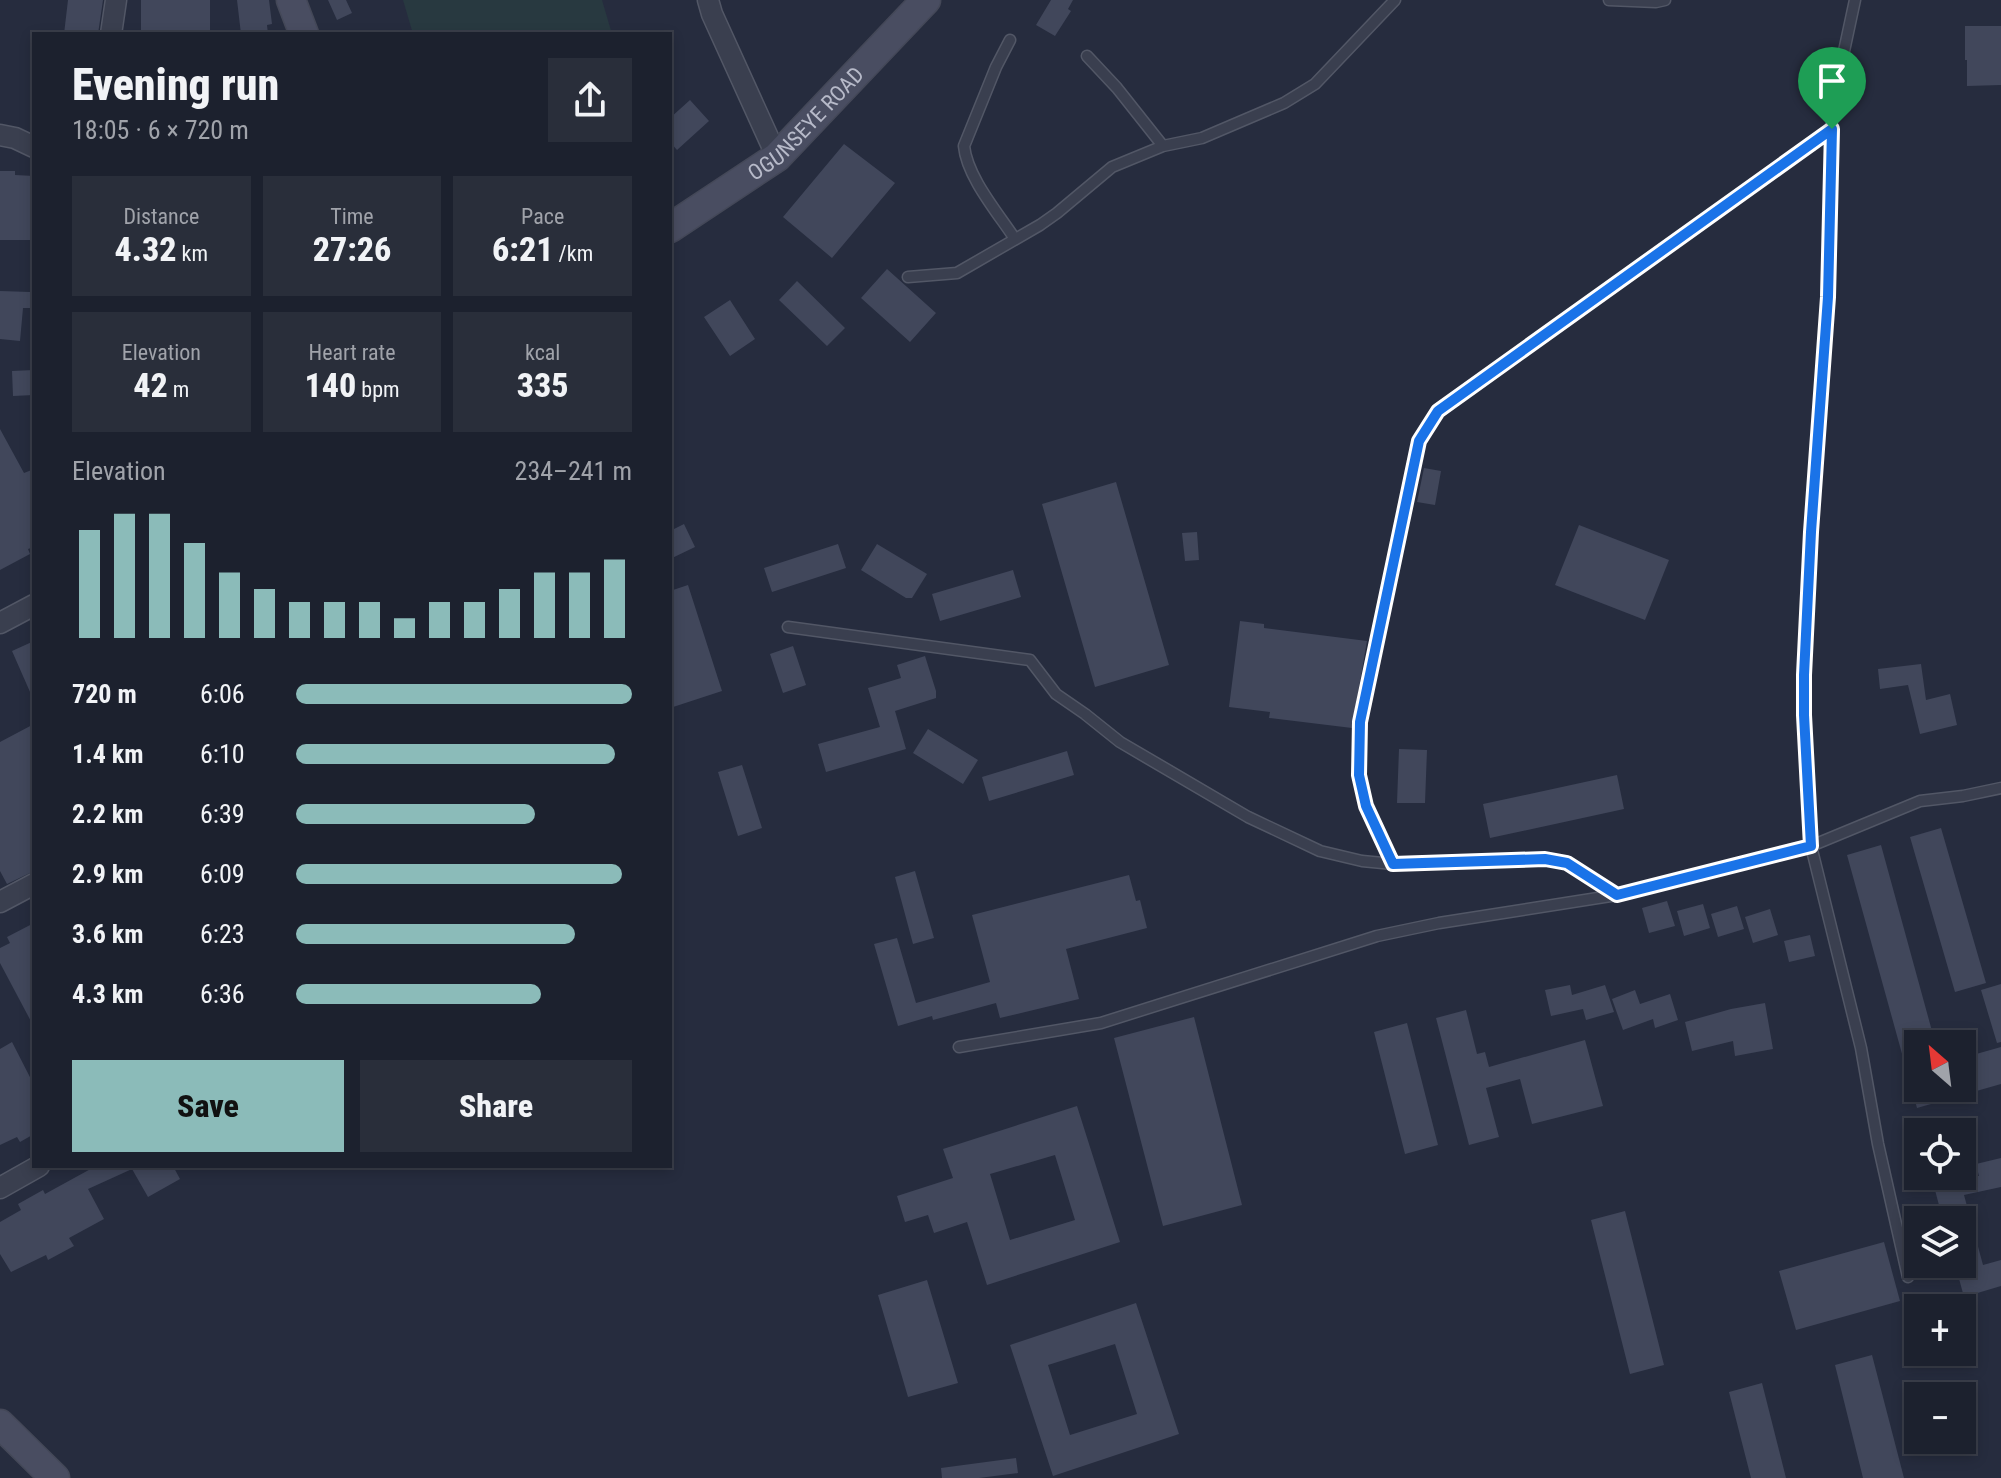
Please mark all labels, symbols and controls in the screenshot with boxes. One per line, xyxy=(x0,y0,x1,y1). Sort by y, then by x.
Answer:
pin xyxy=(1798,47,1866,129)
button: share xyxy=(548,58,632,142)
text: Evening run xyxy=(72,59,279,111)
icon: arrive xyxy=(1810,59,1854,103)
street label: OGUNSEYE ROAD xyxy=(743,62,868,185)
text: 18:05 · 6 × 720 m xyxy=(72,115,249,145)
text: Distance xyxy=(123,204,199,229)
text: Time xyxy=(330,204,374,229)
text: Pace xyxy=(521,204,564,229)
text: 4.32 xyxy=(115,229,177,269)
text: 27:26 xyxy=(313,229,391,269)
text: 6:21 xyxy=(492,229,554,269)
text: km xyxy=(177,241,208,266)
text: /km xyxy=(554,241,593,266)
text: Elevation xyxy=(122,340,201,365)
text: Heart rate xyxy=(309,340,395,365)
text: kcal xyxy=(525,340,560,365)
text: 42 xyxy=(133,365,168,405)
text: 140 xyxy=(304,365,356,405)
text: 335 xyxy=(517,365,569,405)
text: m xyxy=(168,377,189,402)
text: bpm xyxy=(356,377,400,402)
text: Elevation xyxy=(72,456,166,486)
text: 234–241 m xyxy=(515,456,632,486)
text: 720 m xyxy=(72,679,137,709)
text: 6:06 xyxy=(200,679,245,709)
text: 1.4 km xyxy=(72,739,144,769)
text: 6:10 xyxy=(200,739,245,769)
text: 2.2 km xyxy=(72,799,144,829)
text: 6:39 xyxy=(200,799,245,829)
text: 2.9 km xyxy=(72,859,144,889)
text: 6:09 xyxy=(200,859,245,889)
text: 3.6 km xyxy=(72,919,144,949)
text: 6:23 xyxy=(200,919,245,949)
text: 4.3 km xyxy=(72,979,144,1009)
text: 6:36 xyxy=(200,979,245,1009)
north arrow xyxy=(1904,1030,1976,1102)
map controls xyxy=(1904,1030,1976,1454)
button: Save xyxy=(72,1060,344,1152)
button: Share xyxy=(360,1060,632,1152)
button: locate xyxy=(1904,1118,1976,1190)
button: layers xyxy=(1904,1206,1976,1278)
button: + xyxy=(1904,1294,1976,1366)
button: − xyxy=(1904,1382,1976,1454)

